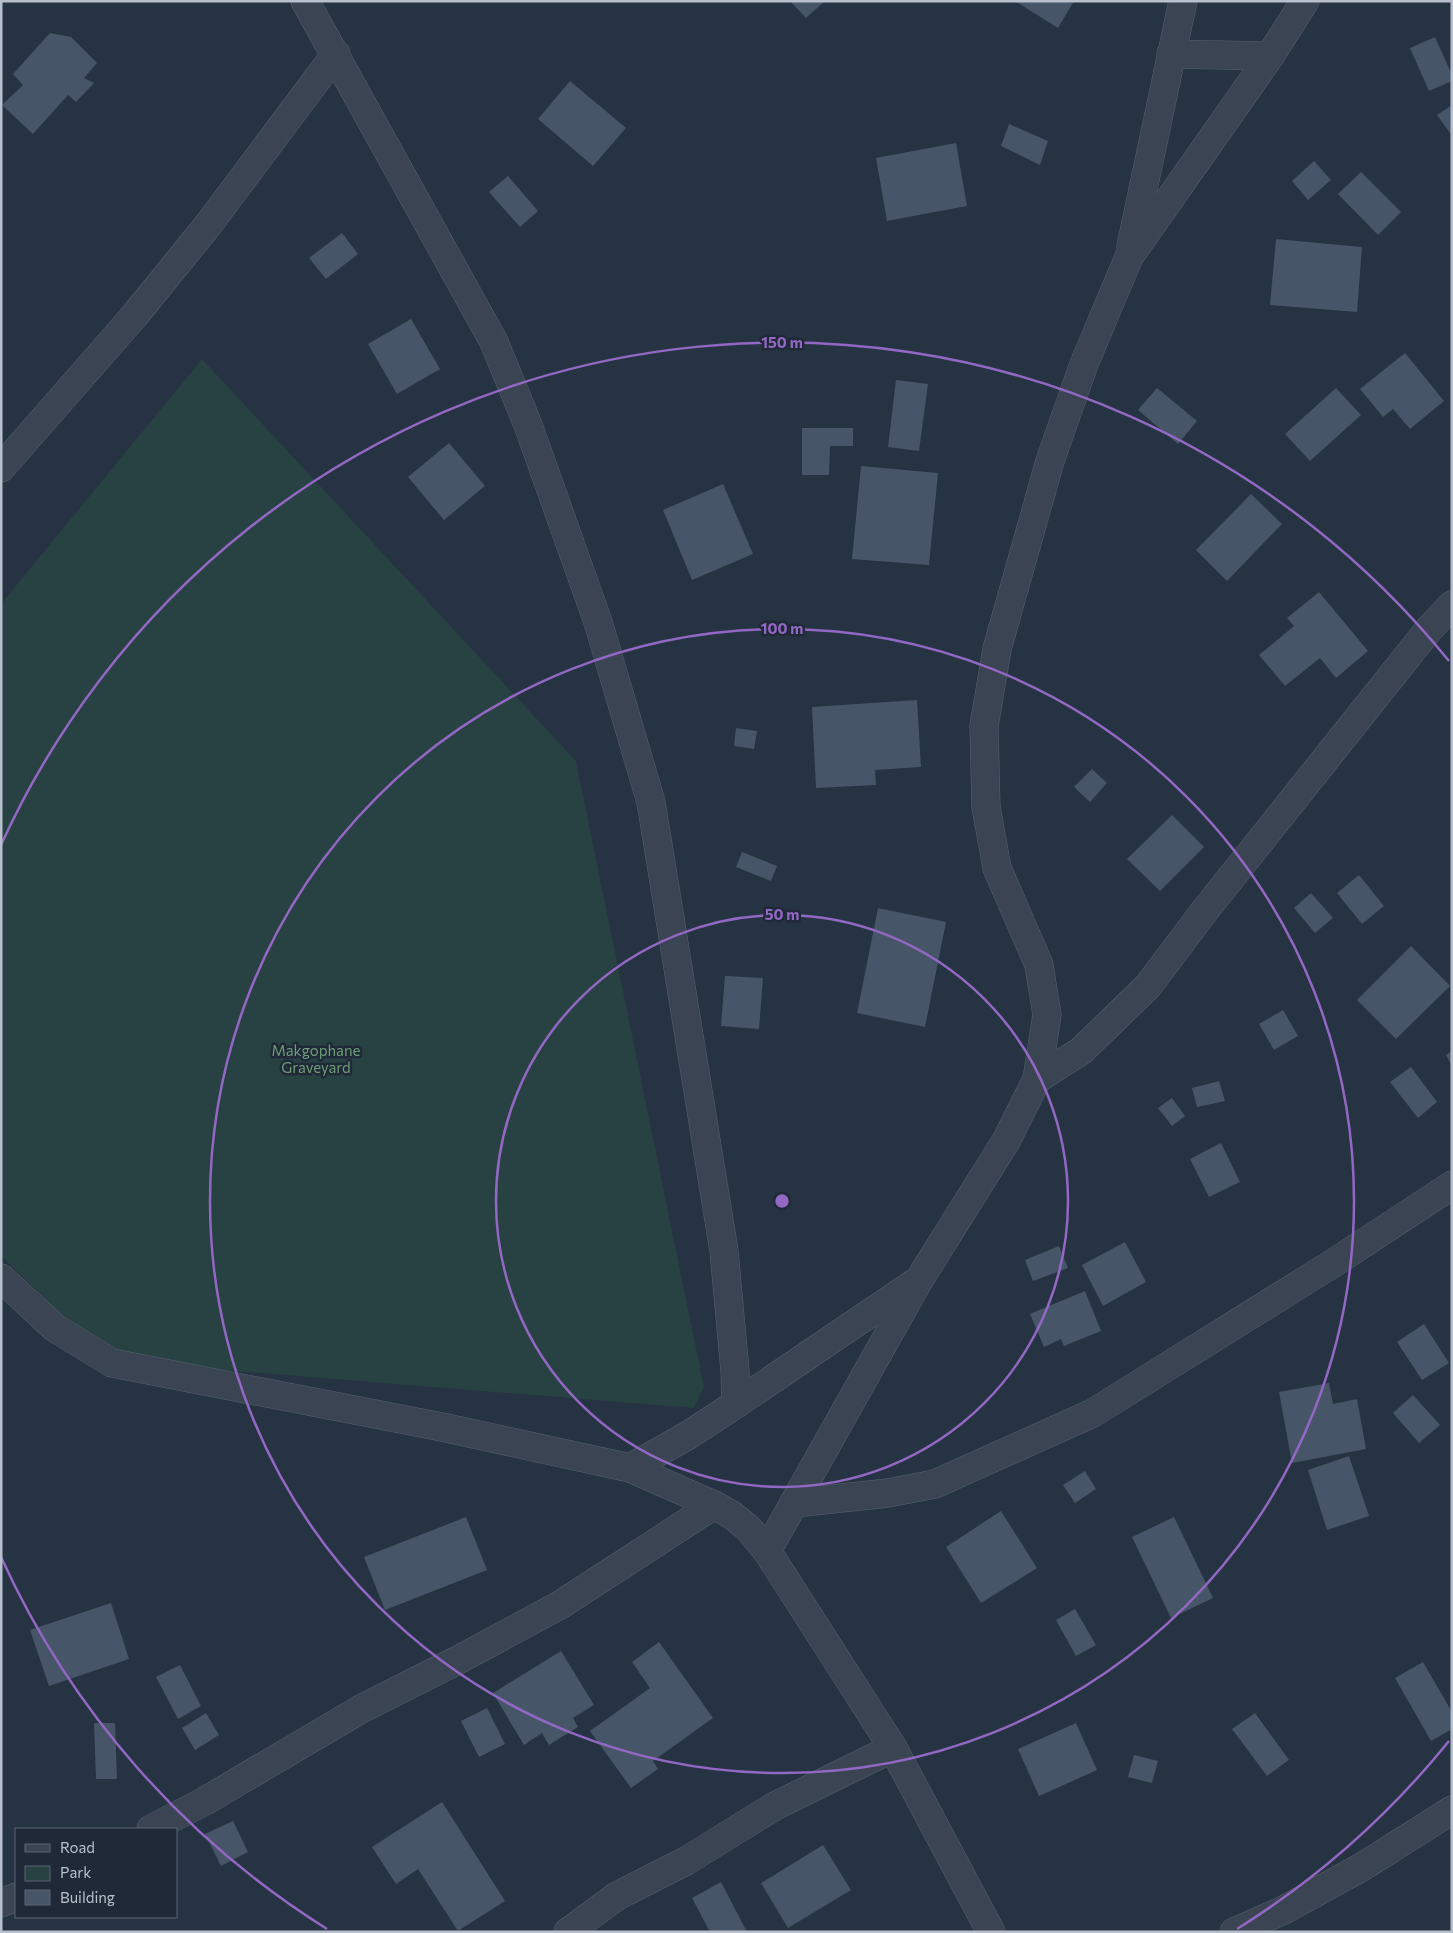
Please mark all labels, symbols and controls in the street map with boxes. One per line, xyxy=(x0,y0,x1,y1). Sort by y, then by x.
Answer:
text: 150 m xyxy=(761,333,803,351)
text: 100 m xyxy=(761,619,803,637)
text: 50 m xyxy=(765,905,799,923)
park label: Makgophane Graveyard xyxy=(272,1041,361,1076)
centre of rings xyxy=(773,1192,791,1210)
legend xyxy=(15,1828,178,1918)
text: Road xyxy=(60,1838,95,1856)
text: Park xyxy=(60,1863,91,1881)
text: Building xyxy=(60,1888,115,1906)

